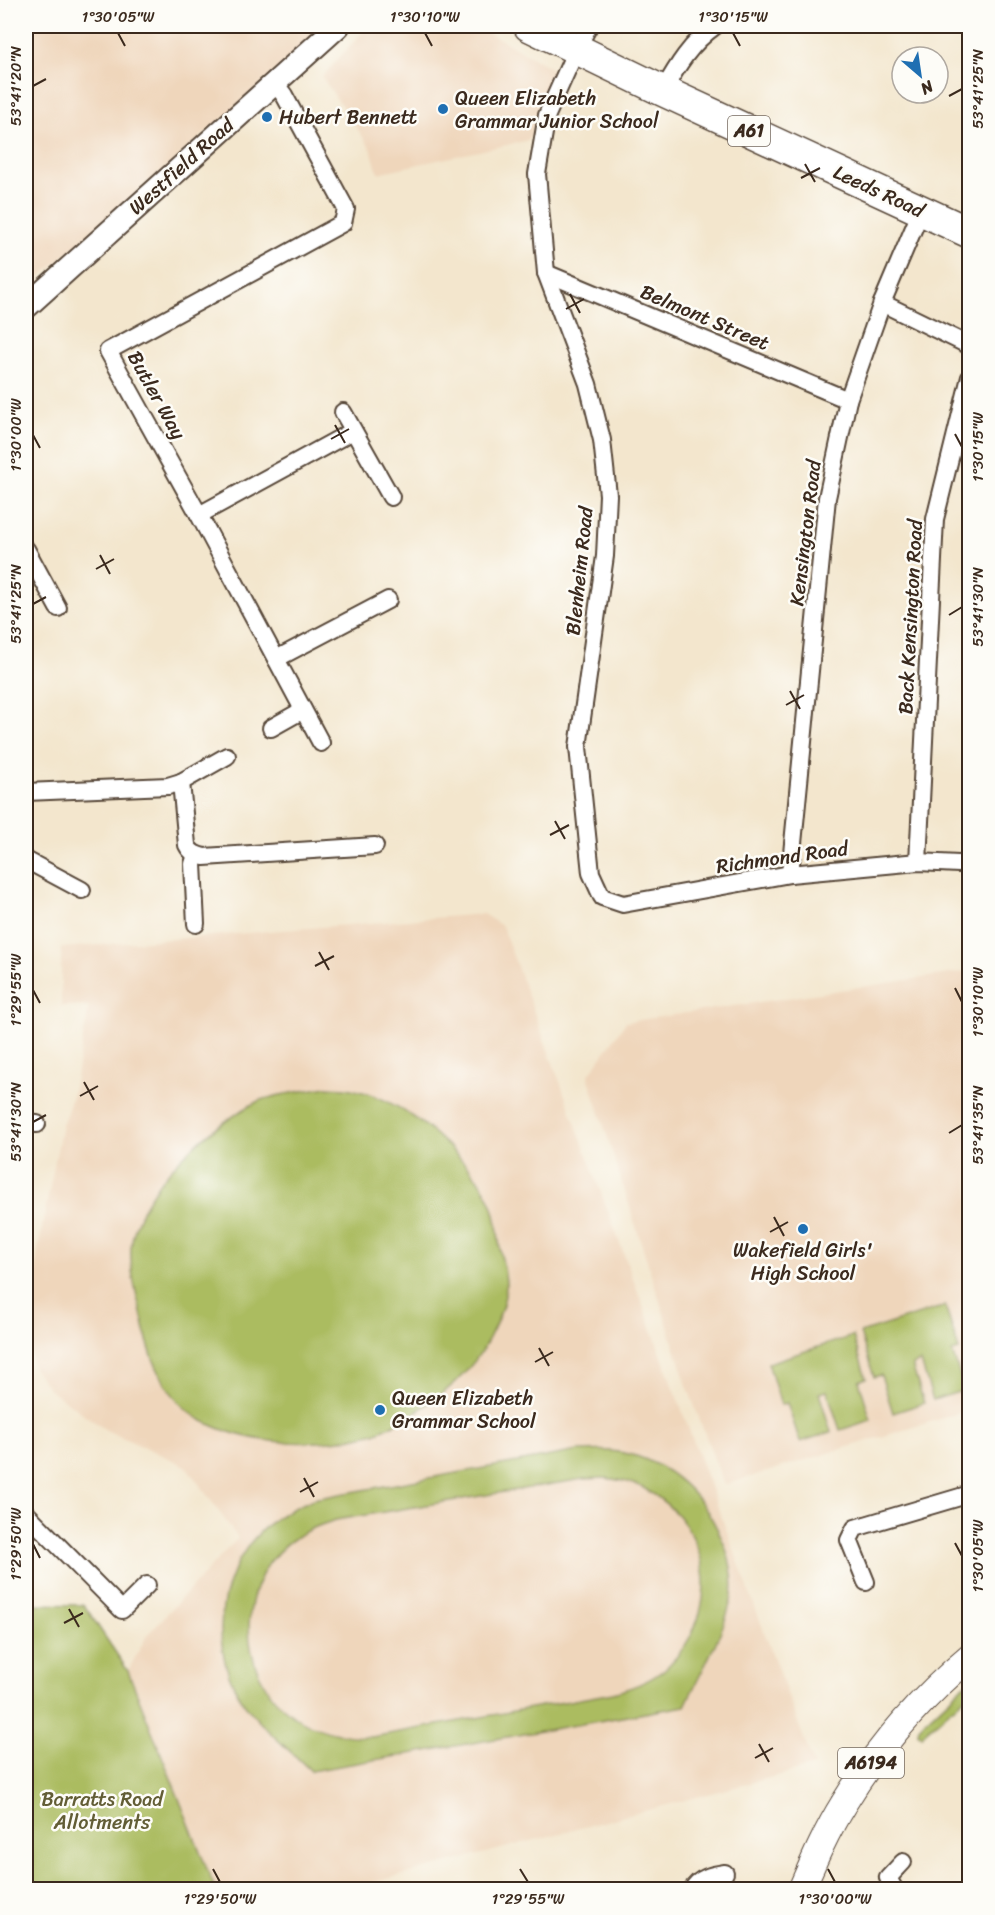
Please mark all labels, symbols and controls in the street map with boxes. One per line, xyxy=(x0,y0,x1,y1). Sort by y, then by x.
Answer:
text: 1°30'05"W xyxy=(82,4,155,30)
text: 1°30'10"W xyxy=(390,4,460,30)
text: 1°30'15"W xyxy=(698,4,768,30)
text: 53°41'20"N xyxy=(3,45,29,126)
north arrow xyxy=(890,45,950,105)
text: 53°41'25"N xyxy=(965,49,991,129)
text: N xyxy=(914,72,940,103)
place label: Queen Elizabeth Grammar Junior School xyxy=(455,81,659,139)
place label: Hubert Bennett xyxy=(279,100,418,135)
marker: Queen Elizabeth Grammar Junior School xyxy=(436,102,450,116)
street label: Westfield Road xyxy=(120,108,243,224)
marker: Hubert Bennett xyxy=(260,110,274,124)
road number: A61 xyxy=(728,116,770,146)
street label: Leeds Road xyxy=(827,155,932,229)
street label: Belmont Street xyxy=(635,274,775,361)
street label: Butler Way xyxy=(118,344,196,447)
text: 1°30'00"W xyxy=(3,398,29,471)
text: 1°30'15"W xyxy=(965,412,991,482)
street label: Kensington Road xyxy=(779,457,832,608)
street label: Blenheim Road xyxy=(555,504,604,637)
street label: Back Kensington Road xyxy=(888,517,933,715)
text: 53°41'25"N xyxy=(3,564,29,644)
text: 53°41'30"N xyxy=(965,567,991,647)
street label: Richmond Road xyxy=(714,831,852,884)
text: 1°29'55"W xyxy=(3,953,29,1026)
text: 1°30'10"W xyxy=(965,967,991,1037)
text: 53°41'30"N xyxy=(3,1082,29,1162)
text: 53°41'35"N xyxy=(965,1085,991,1165)
marker: Wakefield Girls' High School xyxy=(796,1222,810,1236)
place label: Wakefield Girls' High School xyxy=(733,1233,873,1291)
place label: Queen Elizabeth Grammar School xyxy=(392,1381,537,1439)
marker: Queen Elizabeth Grammar School xyxy=(373,1403,387,1417)
text: 1°29'50"W xyxy=(3,1507,29,1580)
text: 1°30'05"W xyxy=(965,1519,991,1592)
road number: A6194 xyxy=(838,1748,904,1778)
park label: Barratts Road Allotments xyxy=(41,1782,164,1840)
text: 1°29'50"W xyxy=(184,1886,257,1912)
text: 1°29'55"W xyxy=(492,1886,565,1912)
text: 1°30'00"W xyxy=(799,1886,872,1912)

